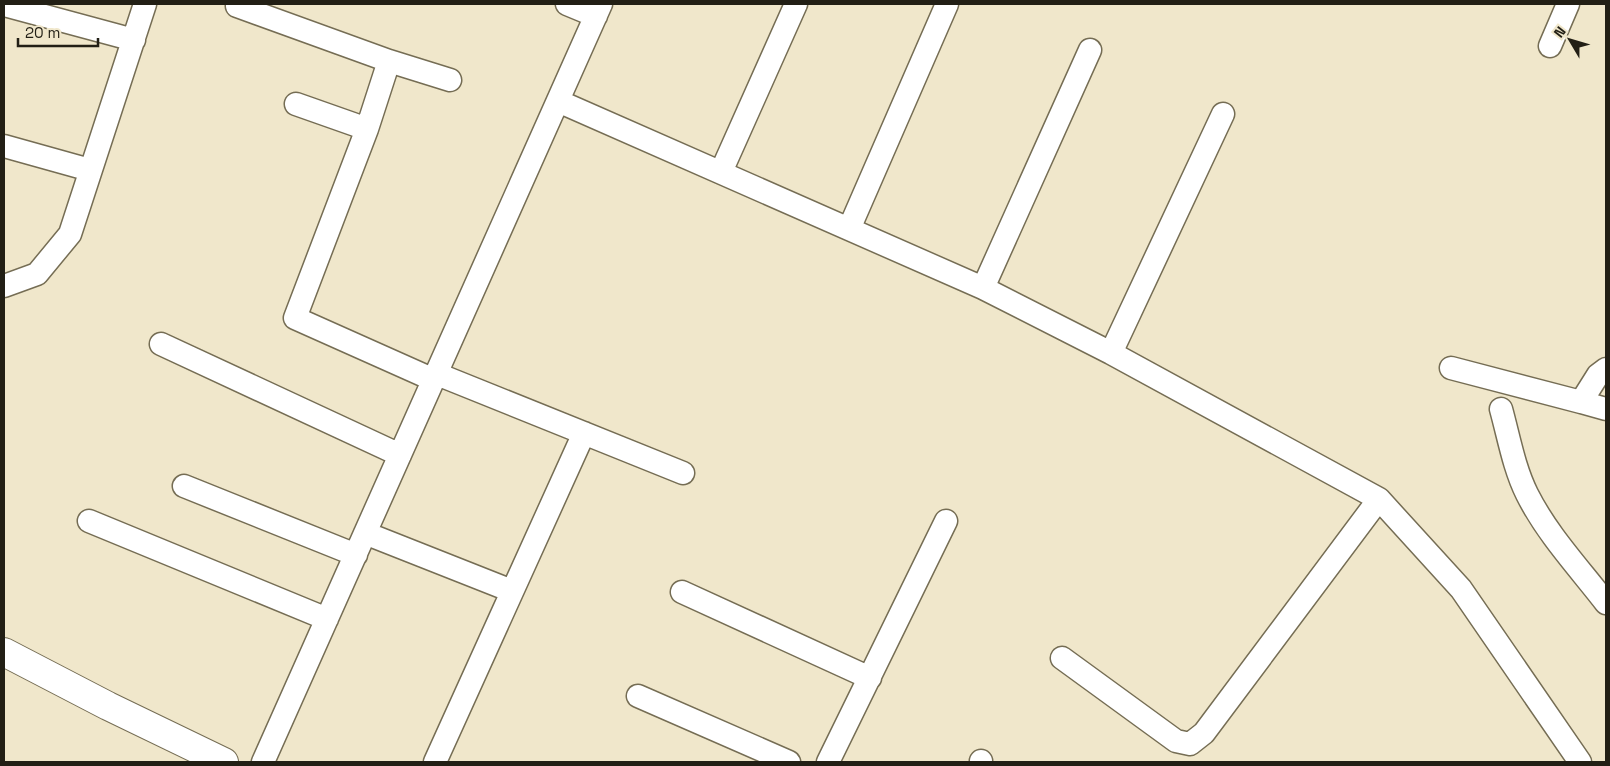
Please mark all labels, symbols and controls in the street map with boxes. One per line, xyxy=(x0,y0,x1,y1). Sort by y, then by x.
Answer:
scale bar xyxy=(18,15,98,47)
north arrow xyxy=(1545,15,1595,65)
text: 20 m xyxy=(25,23,60,42)
text: N xyxy=(1550,23,1570,41)

